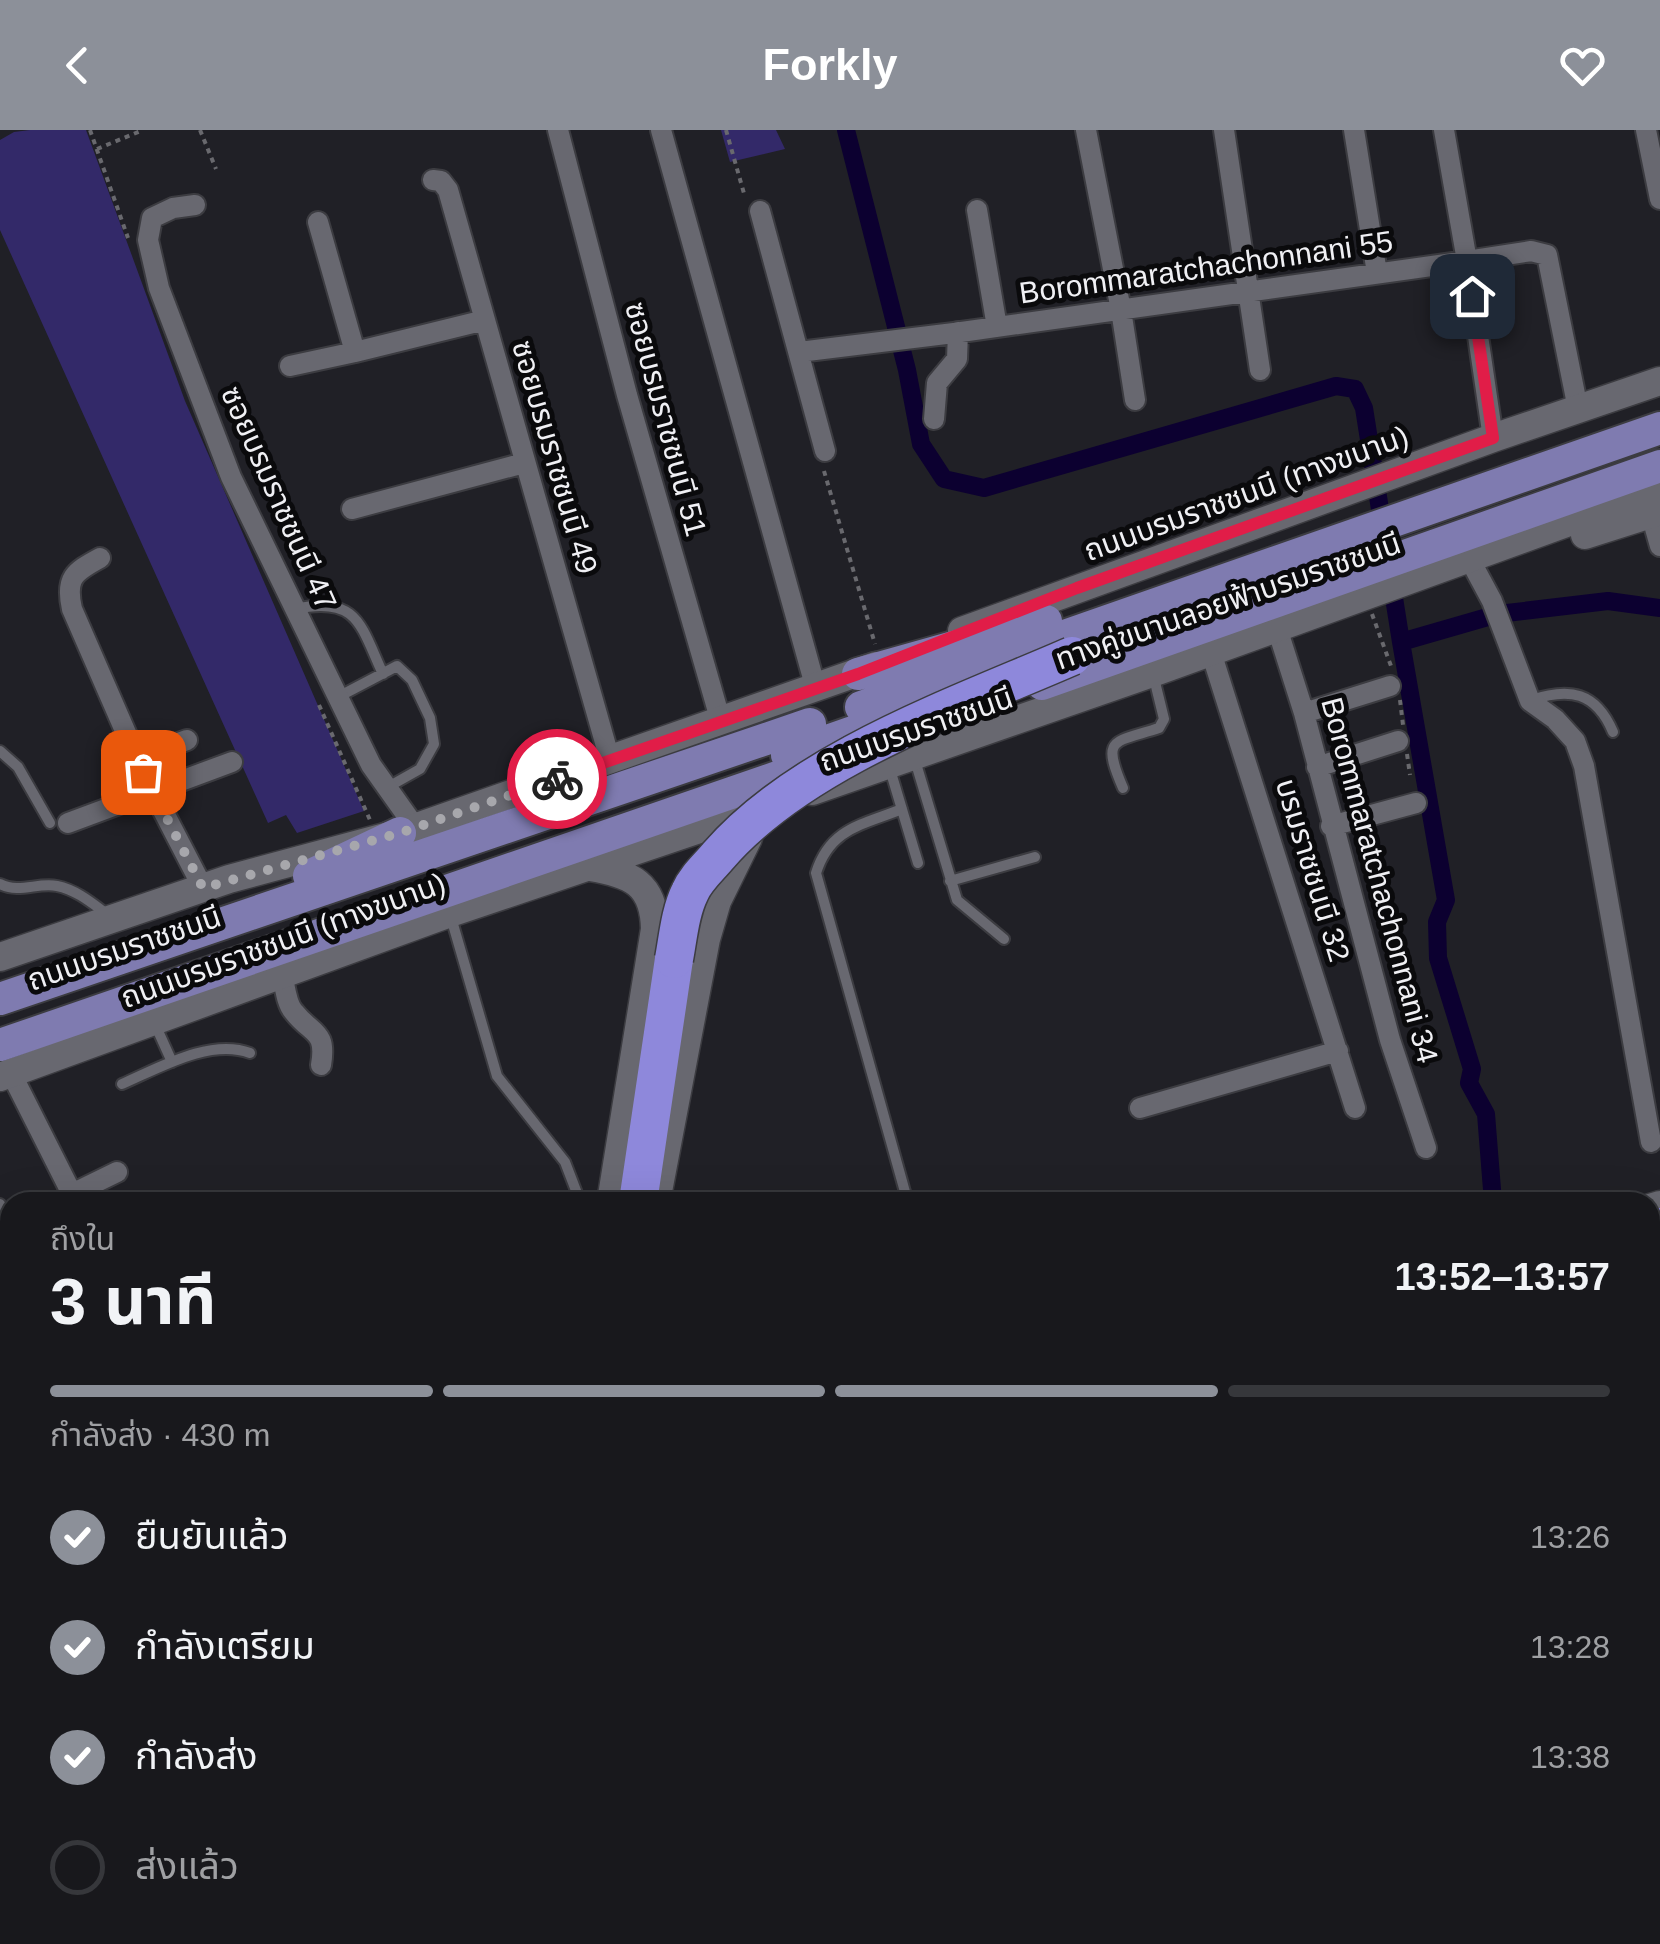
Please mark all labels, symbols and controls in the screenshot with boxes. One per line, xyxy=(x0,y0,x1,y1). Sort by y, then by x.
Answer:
icon: back xyxy=(50,38,105,93)
icon: heart xyxy=(1555,38,1610,93)
text: Forkly xyxy=(762,39,898,90)
street label: Borommaratchachonnani 55 xyxy=(1017,224,1395,310)
pin xyxy=(1430,254,1515,339)
icon: home xyxy=(1445,269,1500,324)
street label: ซอยบรมราชชนนี 51 xyxy=(619,298,713,540)
street label: ซอยบรมราชชนนี 49 xyxy=(506,337,604,577)
street label: ซอยบรมราชชนนี 47 xyxy=(215,381,343,615)
street label: ถนนบรมราชชนนี (ทางขนาน) xyxy=(1079,419,1413,567)
street label: ทางคู่ขนานลอยฟ้าบรมราชชนนี xyxy=(1051,526,1406,678)
street label: ถนนบรมราชชนนี xyxy=(815,680,1017,778)
street label: Borommaratchachonnani 34 xyxy=(1315,694,1445,1066)
courier xyxy=(507,729,607,829)
pin xyxy=(101,730,186,815)
icon: bag xyxy=(116,745,171,800)
icon: bike xyxy=(530,752,585,807)
street label: บรมราชชนนี 32 xyxy=(1270,775,1356,965)
street label: ถนนบรมราชชนนี (ทางขนาน) xyxy=(116,864,450,1016)
street label: ถนนบรมราชชนนี xyxy=(22,898,226,998)
text: ถึงใน xyxy=(50,1221,115,1257)
text: 13:52–13:57 xyxy=(1394,1256,1610,1298)
text: 3 นาที xyxy=(50,1265,216,1338)
text: กำลังส่ง · 430 m xyxy=(50,1417,271,1453)
icon: check xyxy=(50,1510,105,1565)
text: ยืนยันแล้ว xyxy=(135,1515,288,1557)
text: 13:26 xyxy=(1530,1519,1610,1555)
icon: check xyxy=(50,1620,105,1675)
text: กำลังเตรียม xyxy=(135,1625,315,1667)
text: 13:28 xyxy=(1530,1629,1610,1665)
icon: check xyxy=(50,1730,105,1785)
text: กำลังส่ง xyxy=(135,1735,257,1777)
text: 13:38 xyxy=(1530,1739,1610,1775)
text: ส่งแล้ว xyxy=(135,1845,239,1887)

